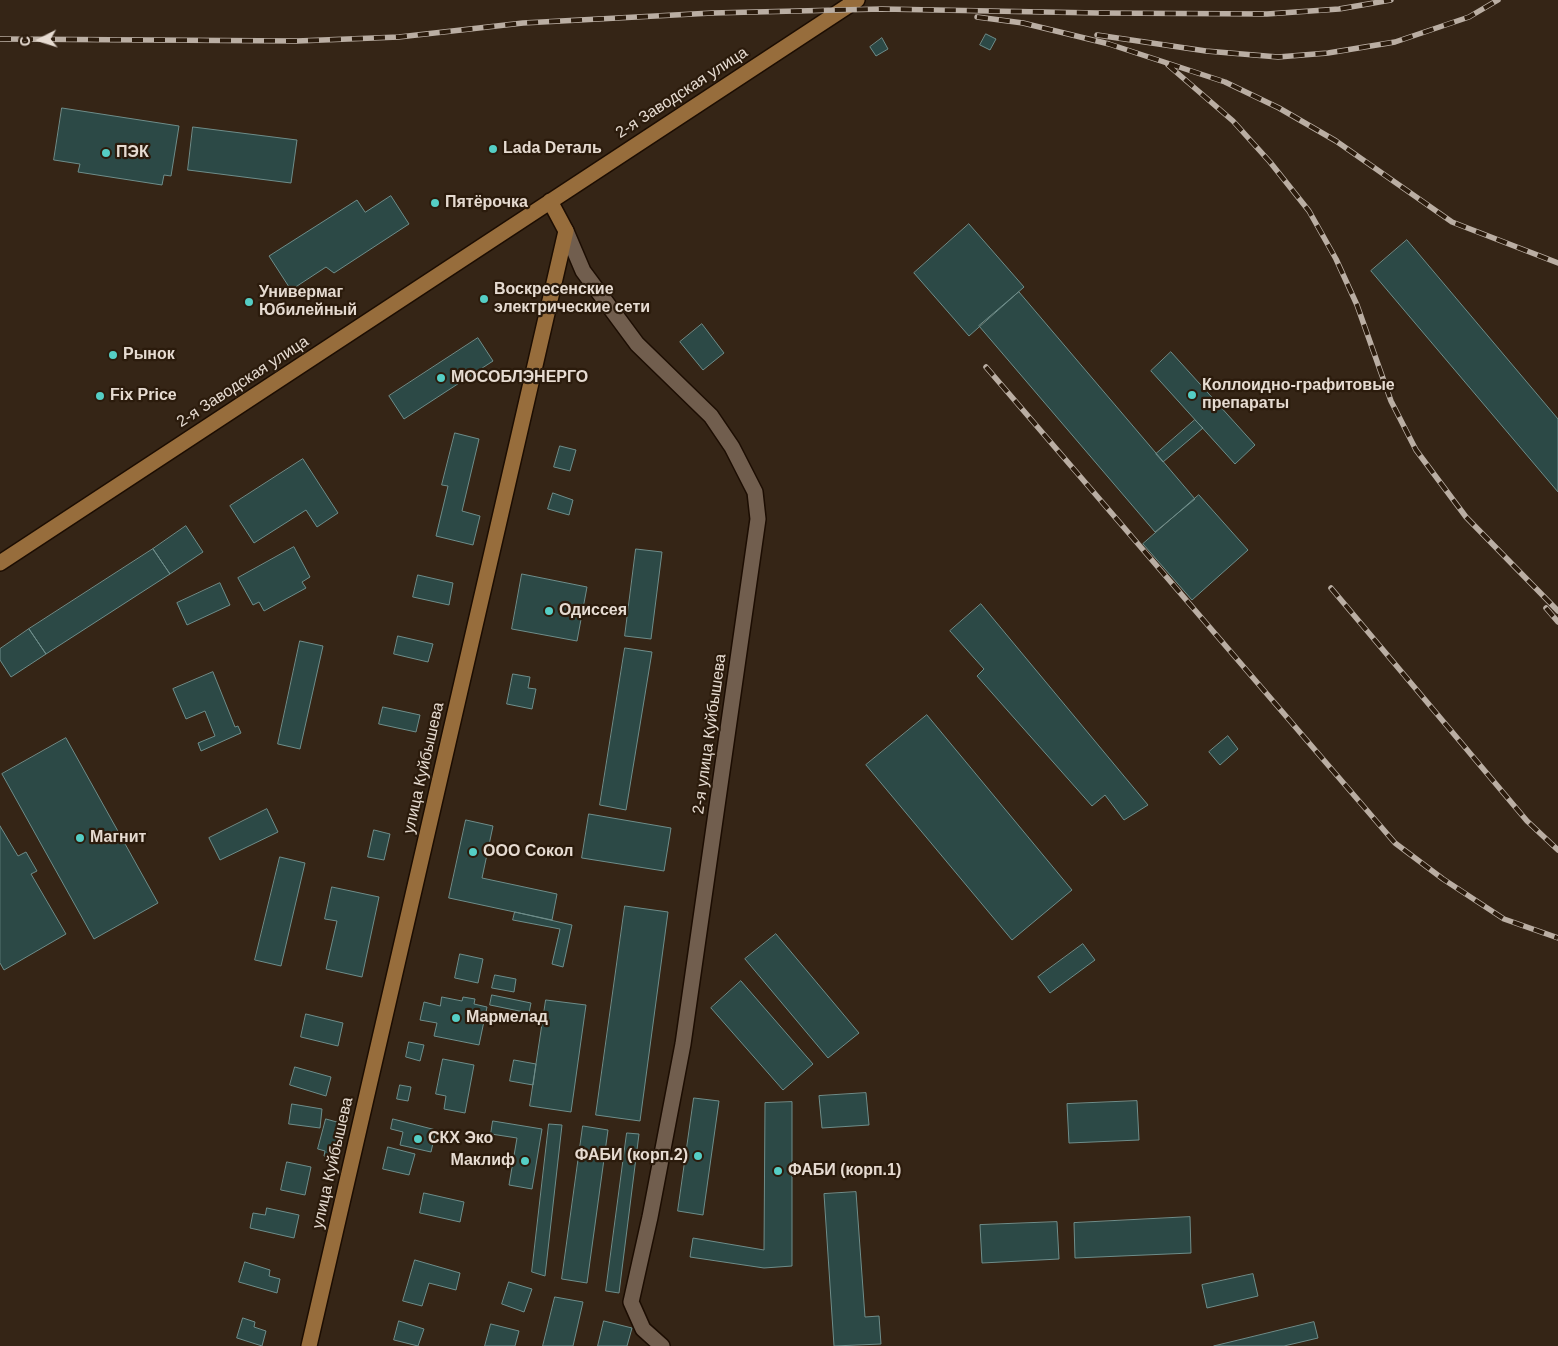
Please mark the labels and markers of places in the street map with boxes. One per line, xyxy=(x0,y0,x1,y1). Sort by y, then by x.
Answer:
place label: Lada Dеталь xyxy=(503,139,602,159)
place label: ПЭК xyxy=(116,143,149,163)
marker: Lada Dеталь xyxy=(487,143,499,155)
marker: ПЭК xyxy=(100,147,112,159)
place label: Пятёрочка xyxy=(445,193,528,213)
marker: Пятёрочка xyxy=(429,197,441,209)
place label: Воскресенские электрические сети xyxy=(494,280,650,318)
place label: Универмаг Юбилейный xyxy=(259,283,357,321)
marker: Воскресенские электрические сети xyxy=(478,293,490,305)
marker: Универмаг Юбилейный xyxy=(243,296,255,308)
place label: Рынок xyxy=(123,345,175,365)
marker: Рынок xyxy=(107,349,119,361)
place label: МОСОБЛЭНЕРГО xyxy=(451,368,588,388)
marker: МОСОБЛЭНЕРГО xyxy=(435,372,447,384)
place label: Коллоидно-графитовые препараты xyxy=(1202,376,1395,414)
place label: Fix Price xyxy=(110,386,177,406)
marker: Коллоидно-графитовые препараты xyxy=(1186,389,1198,401)
marker: Fix Price xyxy=(94,390,106,402)
place label: Одиссея xyxy=(559,601,627,621)
marker: Одиссея xyxy=(543,605,555,617)
place label: Магнит xyxy=(90,828,146,848)
marker: Магнит xyxy=(74,832,86,844)
place label: ООО Сокол xyxy=(483,842,573,862)
marker: ООО Сокол xyxy=(467,846,479,858)
place label: Мармелад xyxy=(466,1008,548,1028)
marker: Мармелад xyxy=(450,1012,462,1024)
place label: СКХ Эко xyxy=(428,1129,493,1149)
marker: СКХ Эко xyxy=(412,1133,424,1145)
place label: ФАБИ (корп.2) xyxy=(575,1146,688,1166)
marker: ФАБИ (корп.2) xyxy=(692,1150,704,1162)
place label: Маклиф xyxy=(450,1151,515,1171)
marker: Маклиф xyxy=(519,1155,531,1167)
place label: ФАБИ (корп.1) xyxy=(788,1161,901,1181)
marker: ФАБИ (корп.1) xyxy=(772,1165,784,1177)

